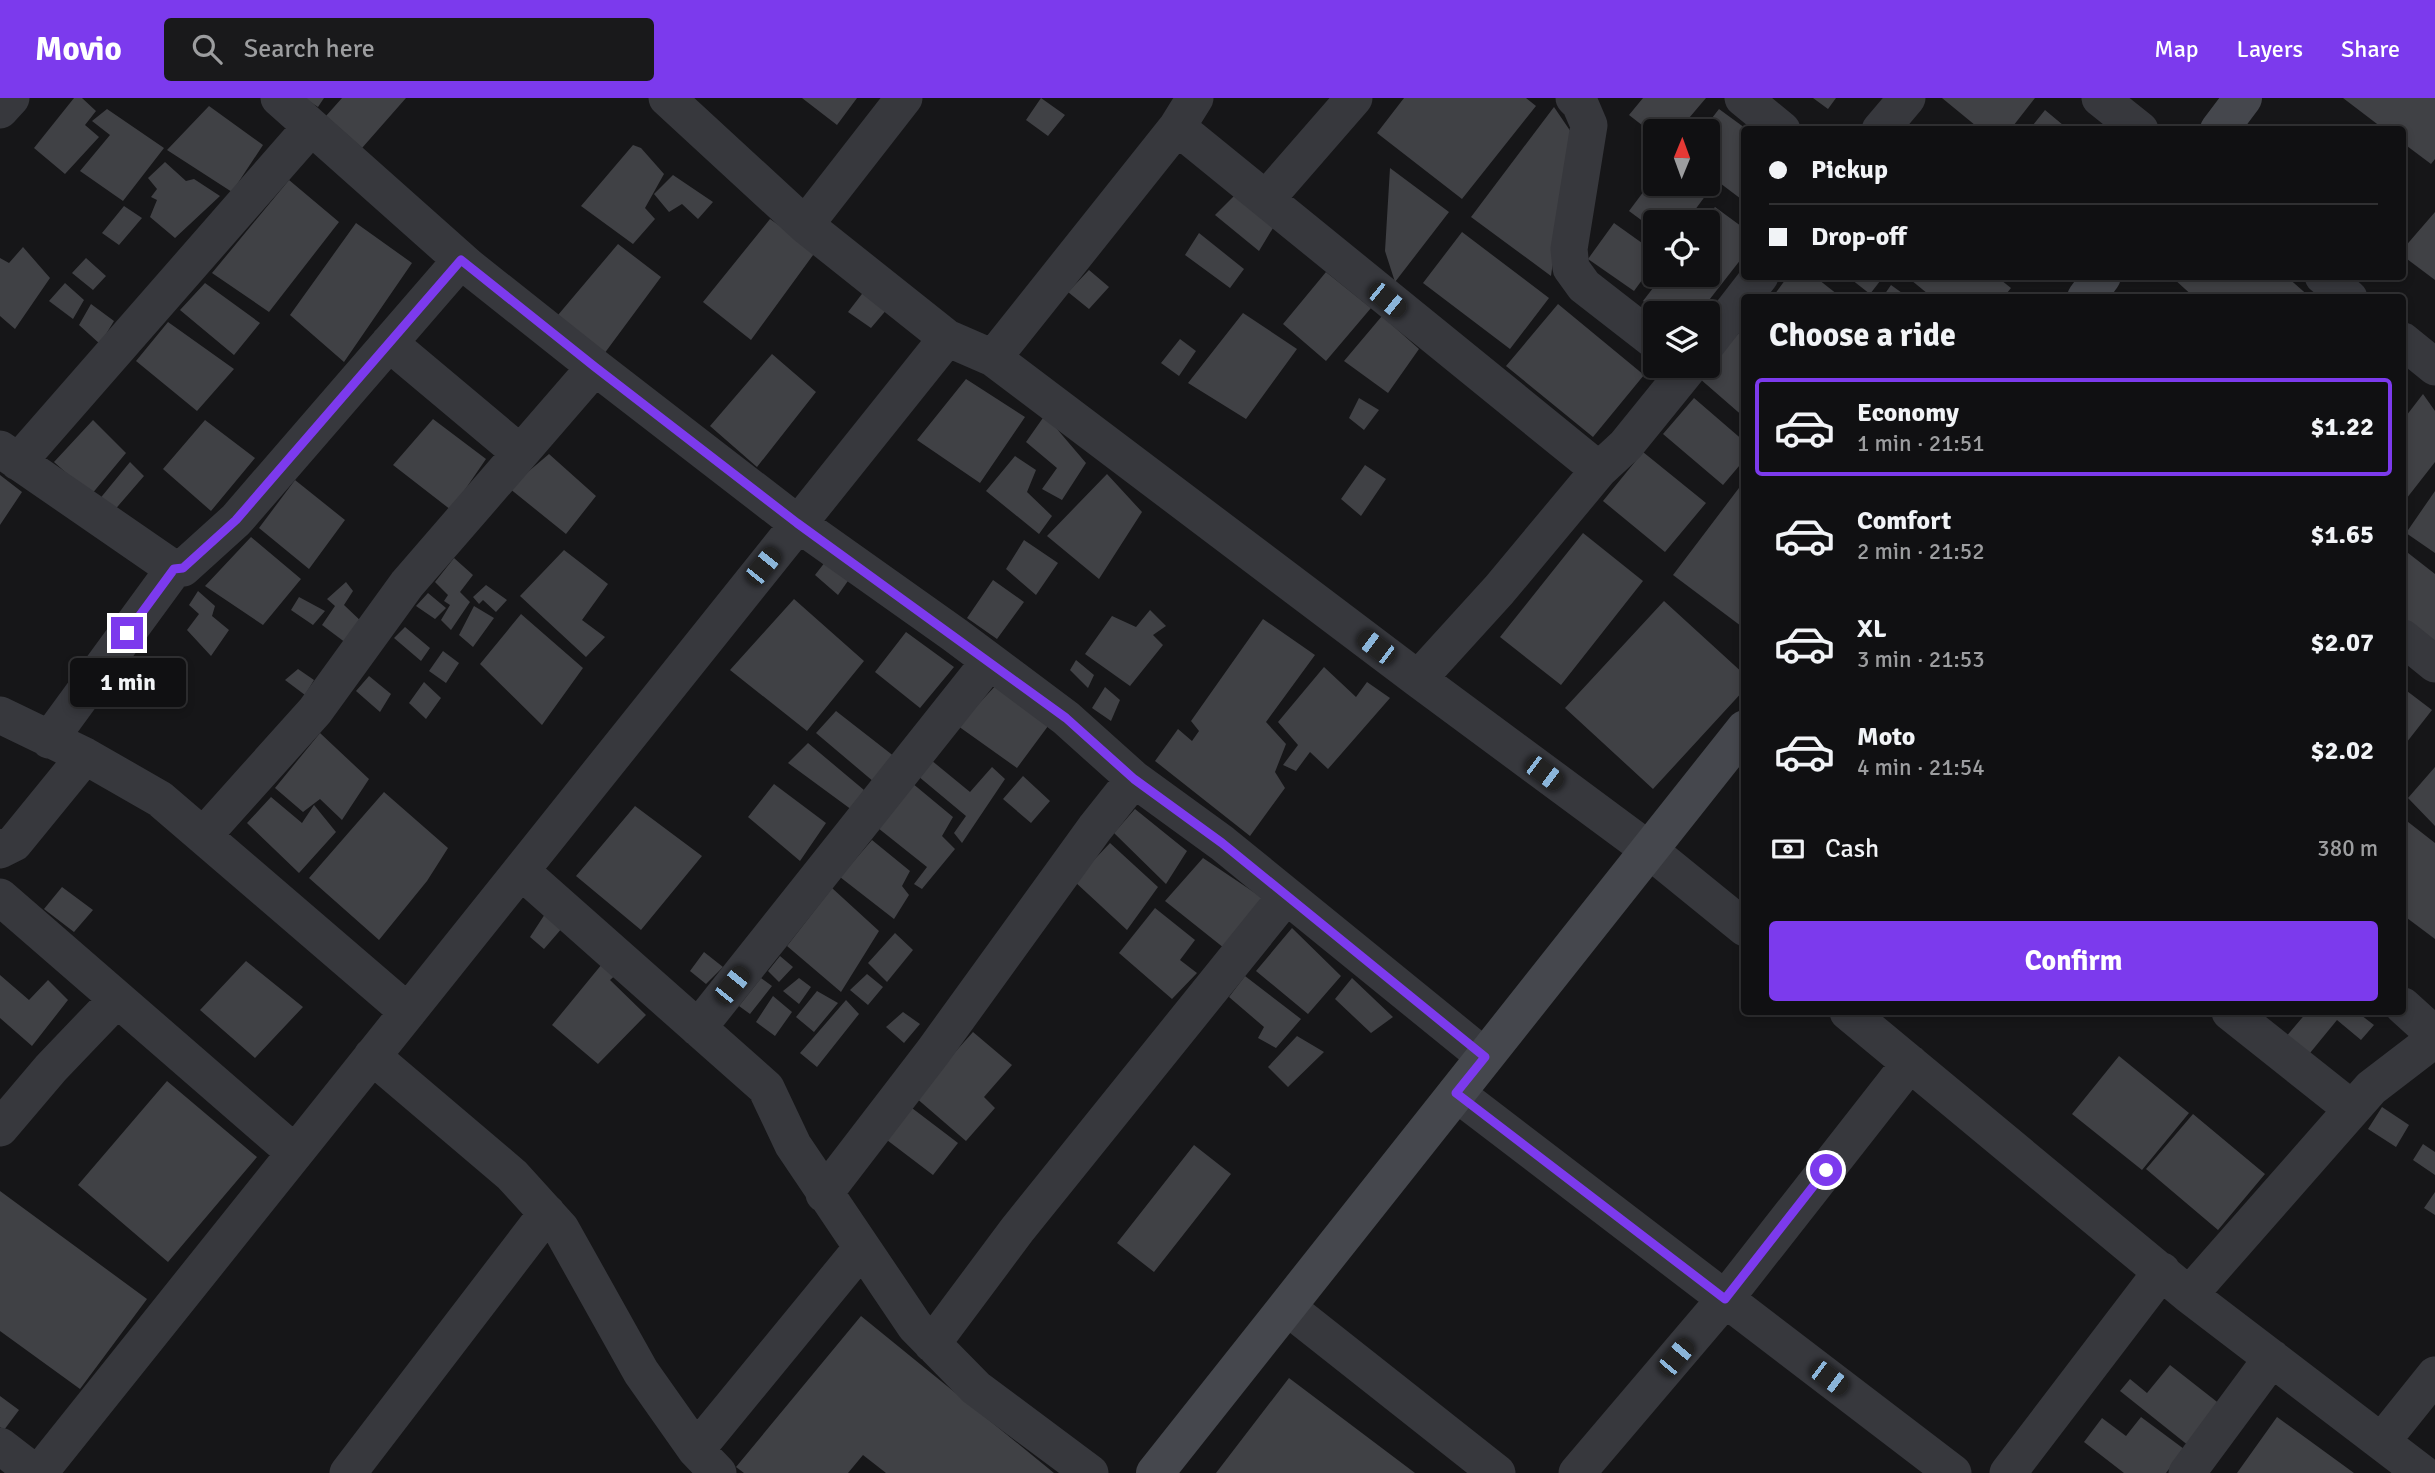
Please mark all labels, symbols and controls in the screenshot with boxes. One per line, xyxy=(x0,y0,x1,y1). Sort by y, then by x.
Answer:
search box xyxy=(164,18,654,81)
text: Movio xyxy=(35,29,122,70)
icon: search xyxy=(188,30,226,68)
text: Search here xyxy=(244,33,375,65)
text: Map xyxy=(2154,34,2199,64)
text: Layers xyxy=(2237,34,2303,64)
text: Share xyxy=(2341,34,2400,64)
north arrow xyxy=(1643,119,1720,196)
map controls xyxy=(1643,119,1720,378)
text: Pickup xyxy=(1811,154,1888,186)
button: locate xyxy=(1643,210,1720,287)
text: Drop-off xyxy=(1811,221,1907,253)
car xyxy=(1365,279,1410,321)
button: layers xyxy=(1643,301,1720,378)
text: Choose a ride xyxy=(1769,316,1956,355)
icon: car xyxy=(1773,396,1836,459)
text: Economy xyxy=(1857,397,1959,429)
text: $1.22 xyxy=(2310,411,2374,443)
text: 1 min · 21:51 xyxy=(1857,429,1985,458)
icon: car xyxy=(1773,504,1836,567)
text: Comfort xyxy=(1857,505,1951,537)
text: $1.65 xyxy=(2310,519,2374,551)
text: 2 min · 21:52 xyxy=(1857,537,1985,566)
car xyxy=(742,543,785,589)
icon: car xyxy=(1773,612,1836,675)
text: XL xyxy=(1857,613,1887,645)
route end xyxy=(111,617,143,649)
car xyxy=(1353,626,1400,668)
text: $2.07 xyxy=(2310,627,2374,659)
text: 3 min · 21:53 xyxy=(1857,645,1985,674)
callout: 1 min xyxy=(69,658,185,706)
text: 1 min xyxy=(100,668,156,697)
icon: car xyxy=(1773,720,1836,783)
text: Moto xyxy=(1857,721,1915,753)
text: $2.02 xyxy=(2310,735,2374,767)
car xyxy=(1521,752,1568,794)
text: 4 min · 21:54 xyxy=(1857,753,1985,782)
icon: cash xyxy=(1769,830,1807,868)
text: Cash xyxy=(1825,833,1879,865)
text: 380 m xyxy=(2317,834,2378,863)
button: Confirm xyxy=(1769,921,2378,1001)
car xyxy=(711,962,754,1008)
route start xyxy=(1810,1154,1842,1186)
car xyxy=(1655,1334,1698,1380)
car xyxy=(1806,1357,1853,1399)

